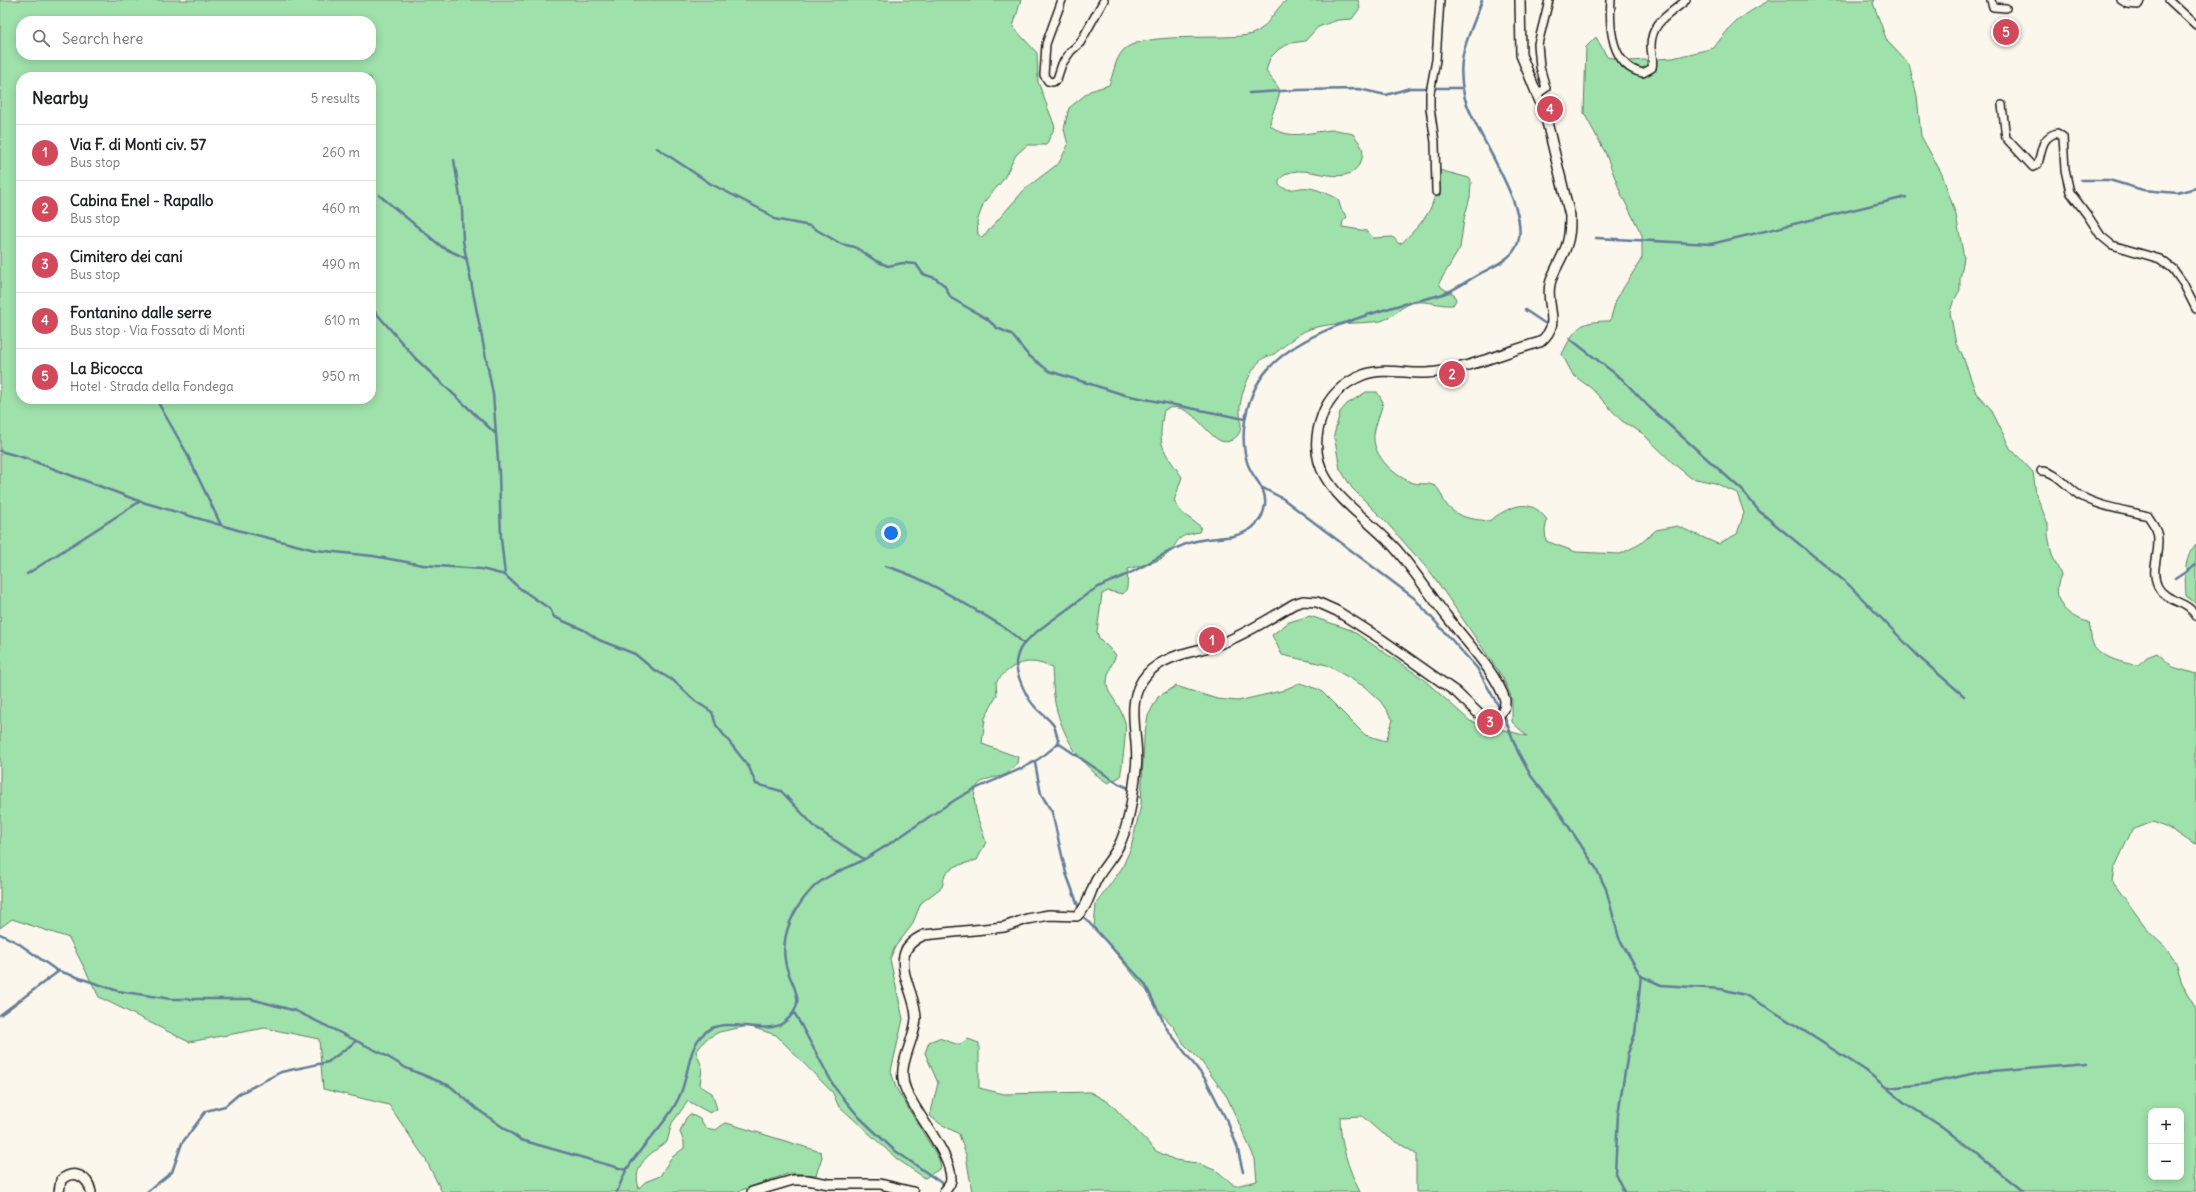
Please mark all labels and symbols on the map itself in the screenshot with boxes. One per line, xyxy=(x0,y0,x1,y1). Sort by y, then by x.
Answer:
pin: 5 xyxy=(1993,17,2019,47)
pin: 4 xyxy=(1537,94,1563,124)
pin: 2 xyxy=(1439,359,1465,389)
your location xyxy=(881,523,901,543)
pin: 1 xyxy=(1199,625,1225,655)
pin: 3 xyxy=(1477,707,1503,737)

